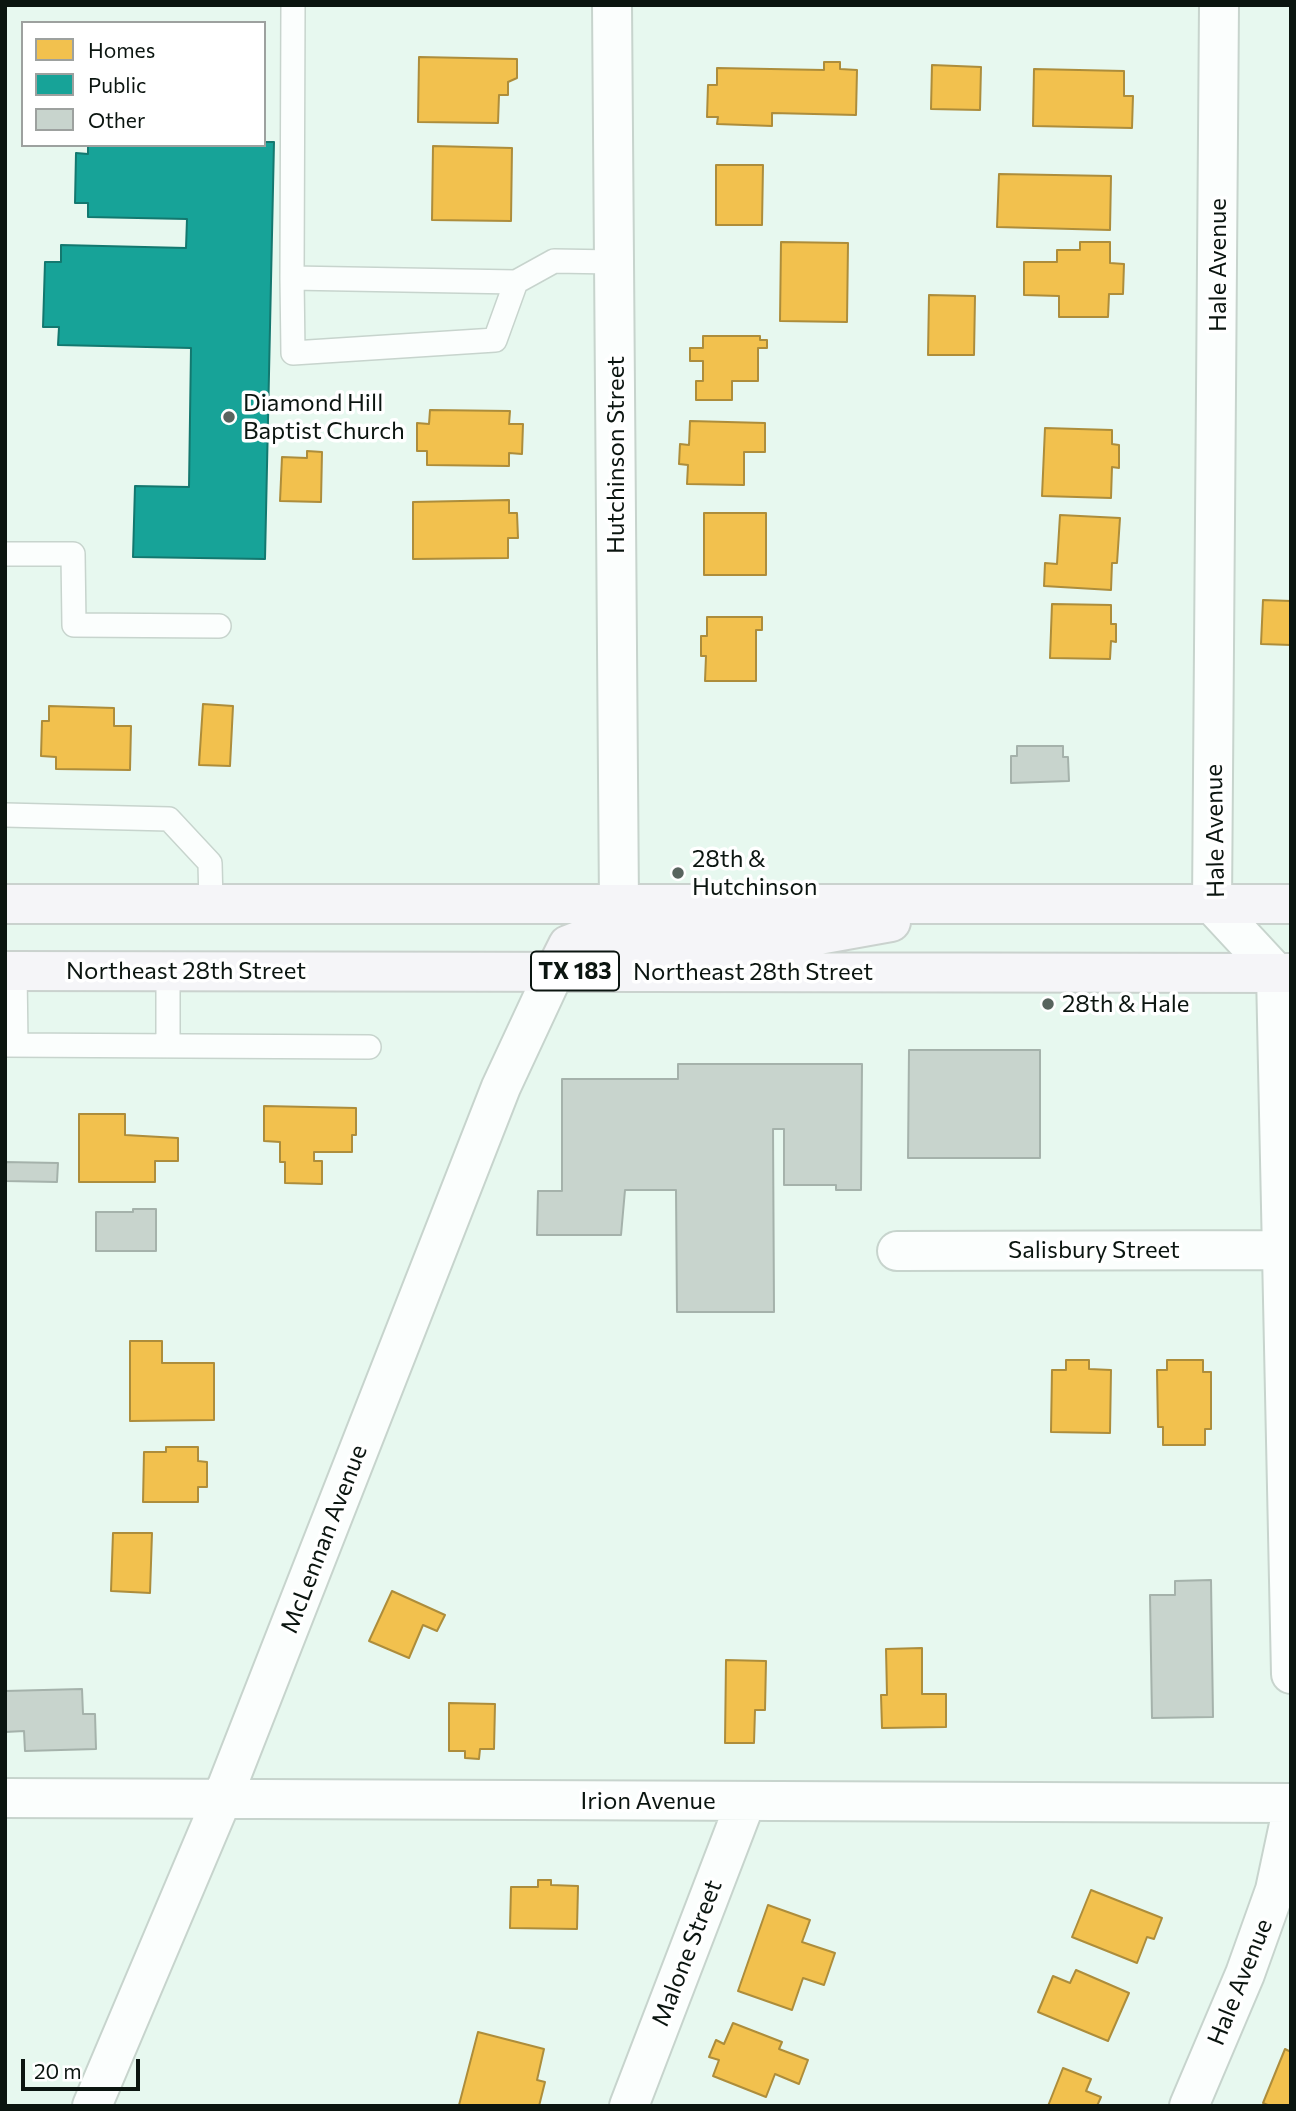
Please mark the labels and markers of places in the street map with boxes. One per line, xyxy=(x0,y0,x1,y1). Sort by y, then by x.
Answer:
place label: Diamond Hill Baptist Church xyxy=(243,389,405,445)
marker: Diamond Hill Baptist Church xyxy=(221,409,237,425)
place label: 28th & Hutchinson xyxy=(692,845,818,901)
marker: 28th & Hutchinson xyxy=(670,865,686,881)
place label: 28th & Hale xyxy=(1062,990,1190,1018)
marker: 28th & Hale xyxy=(1040,996,1056,1012)

